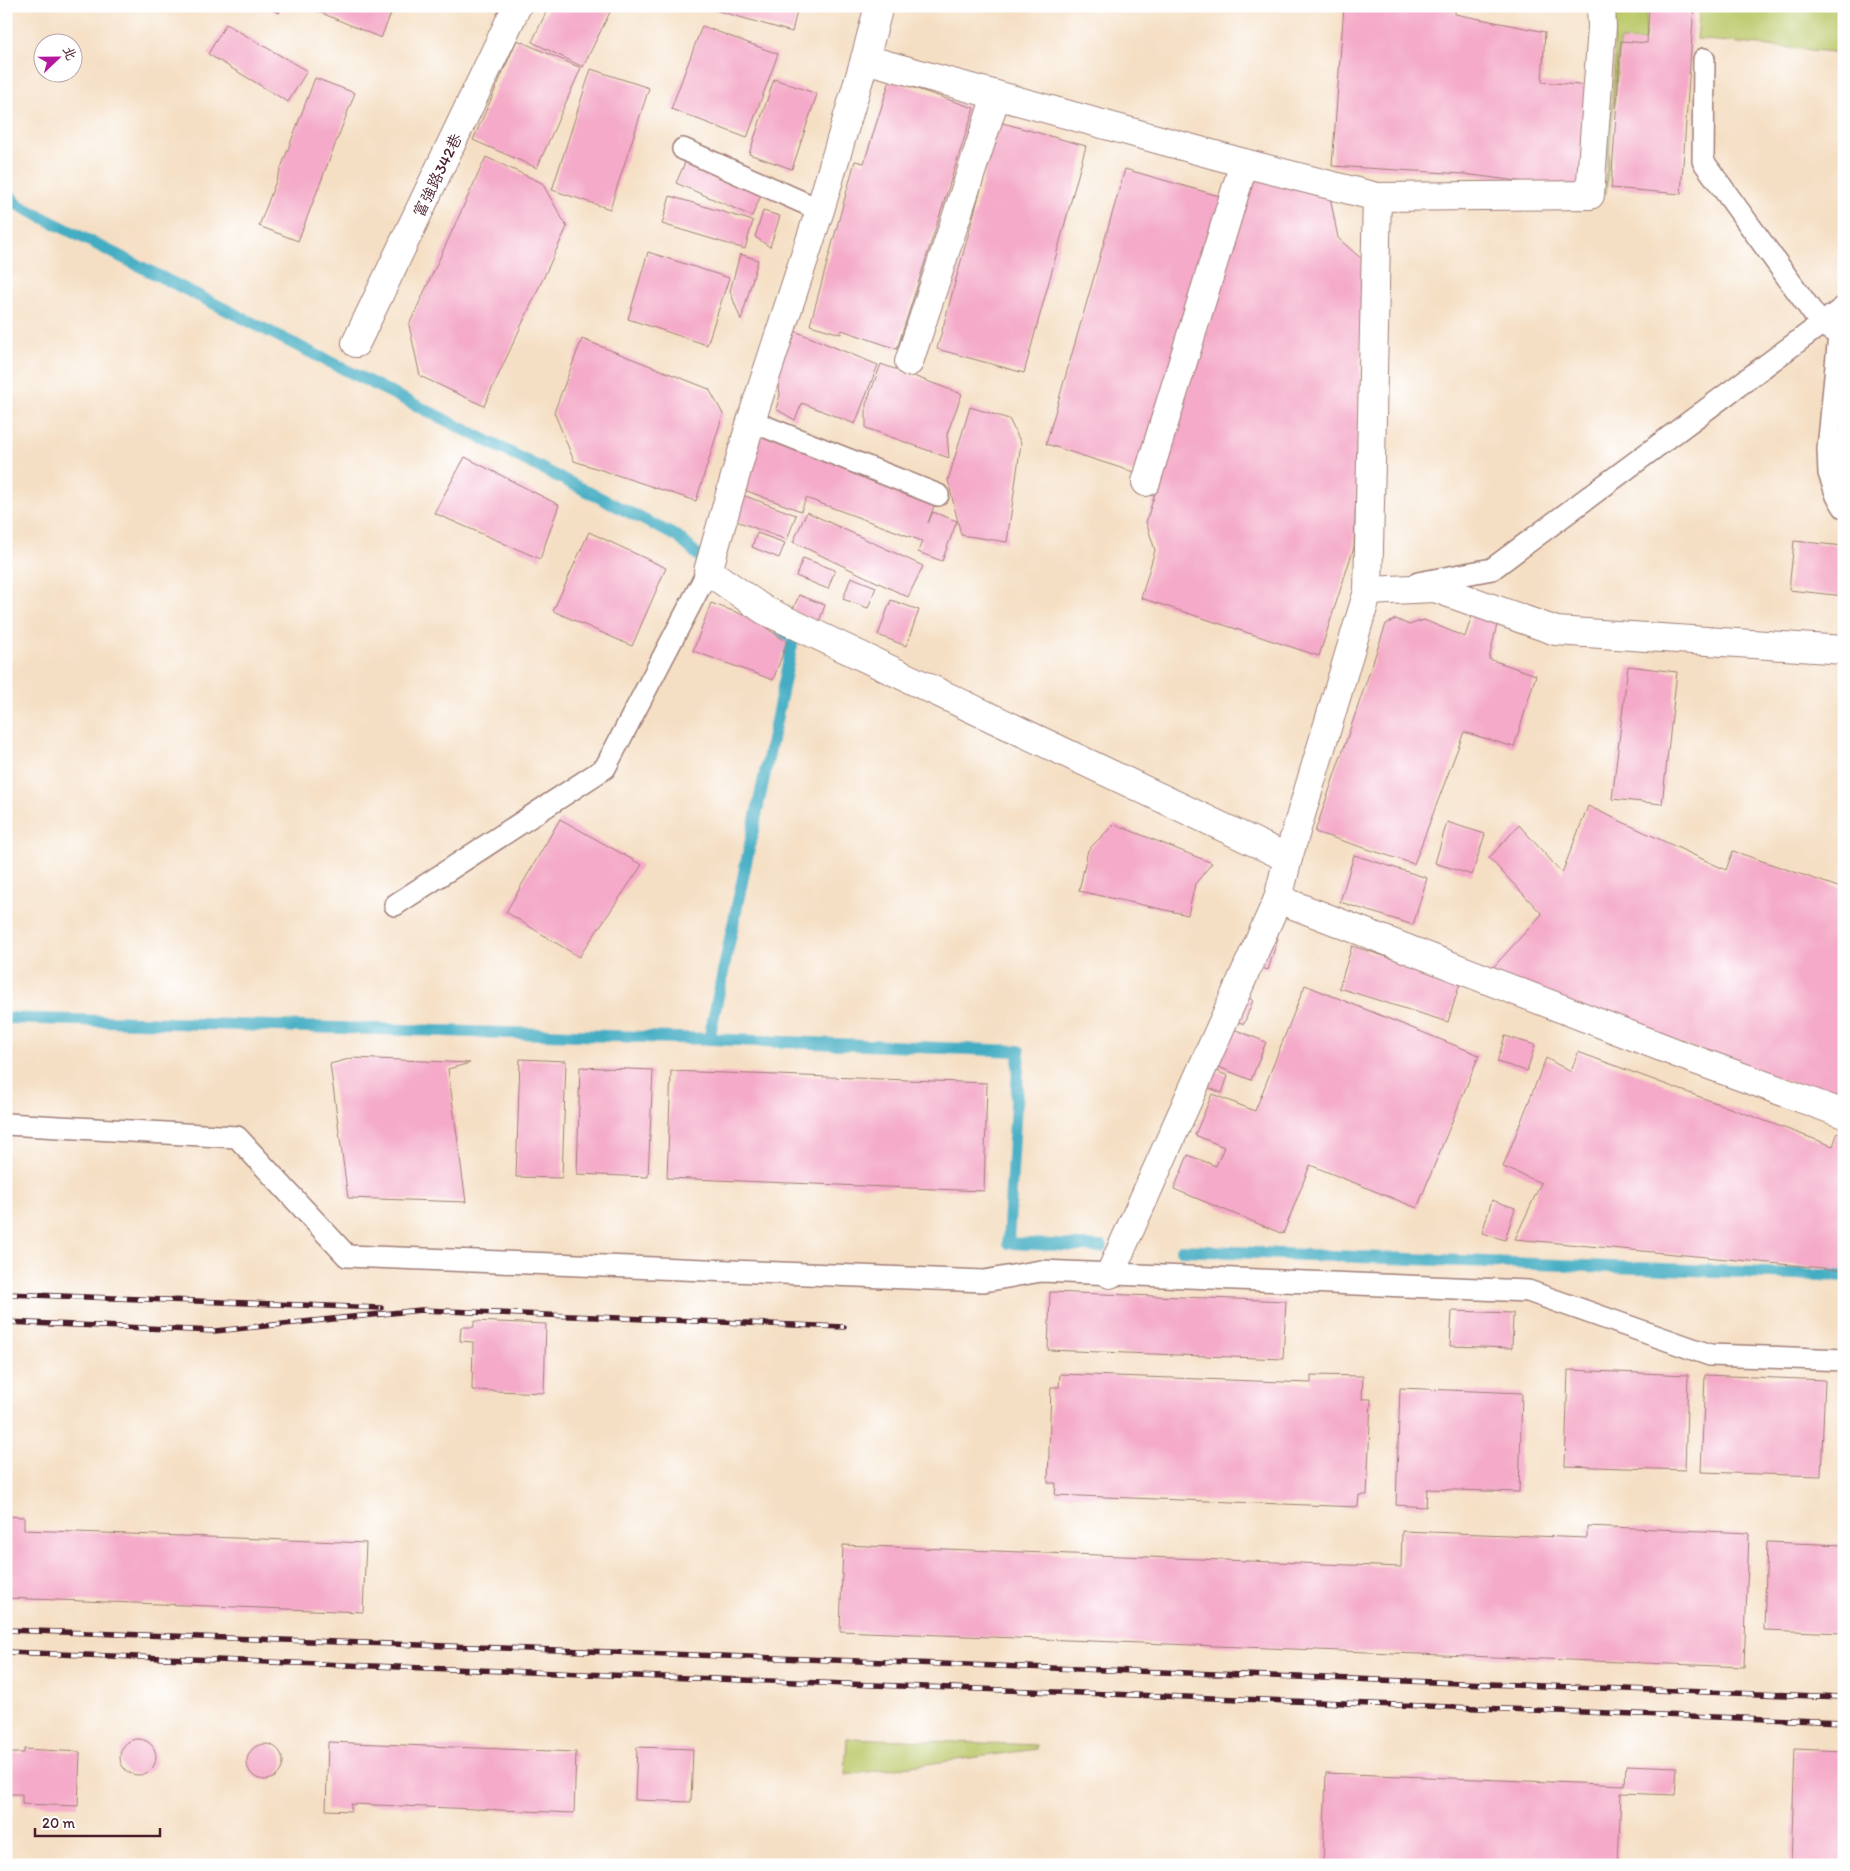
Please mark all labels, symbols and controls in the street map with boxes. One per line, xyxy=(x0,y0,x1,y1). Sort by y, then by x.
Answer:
north arrow xyxy=(32,32,82,82)
text: 北 xyxy=(59,44,80,63)
street label: 富強路342巷 xyxy=(409,130,466,220)
scale bar xyxy=(35,1806,160,1838)
text: 20 m xyxy=(42,1814,76,1832)

